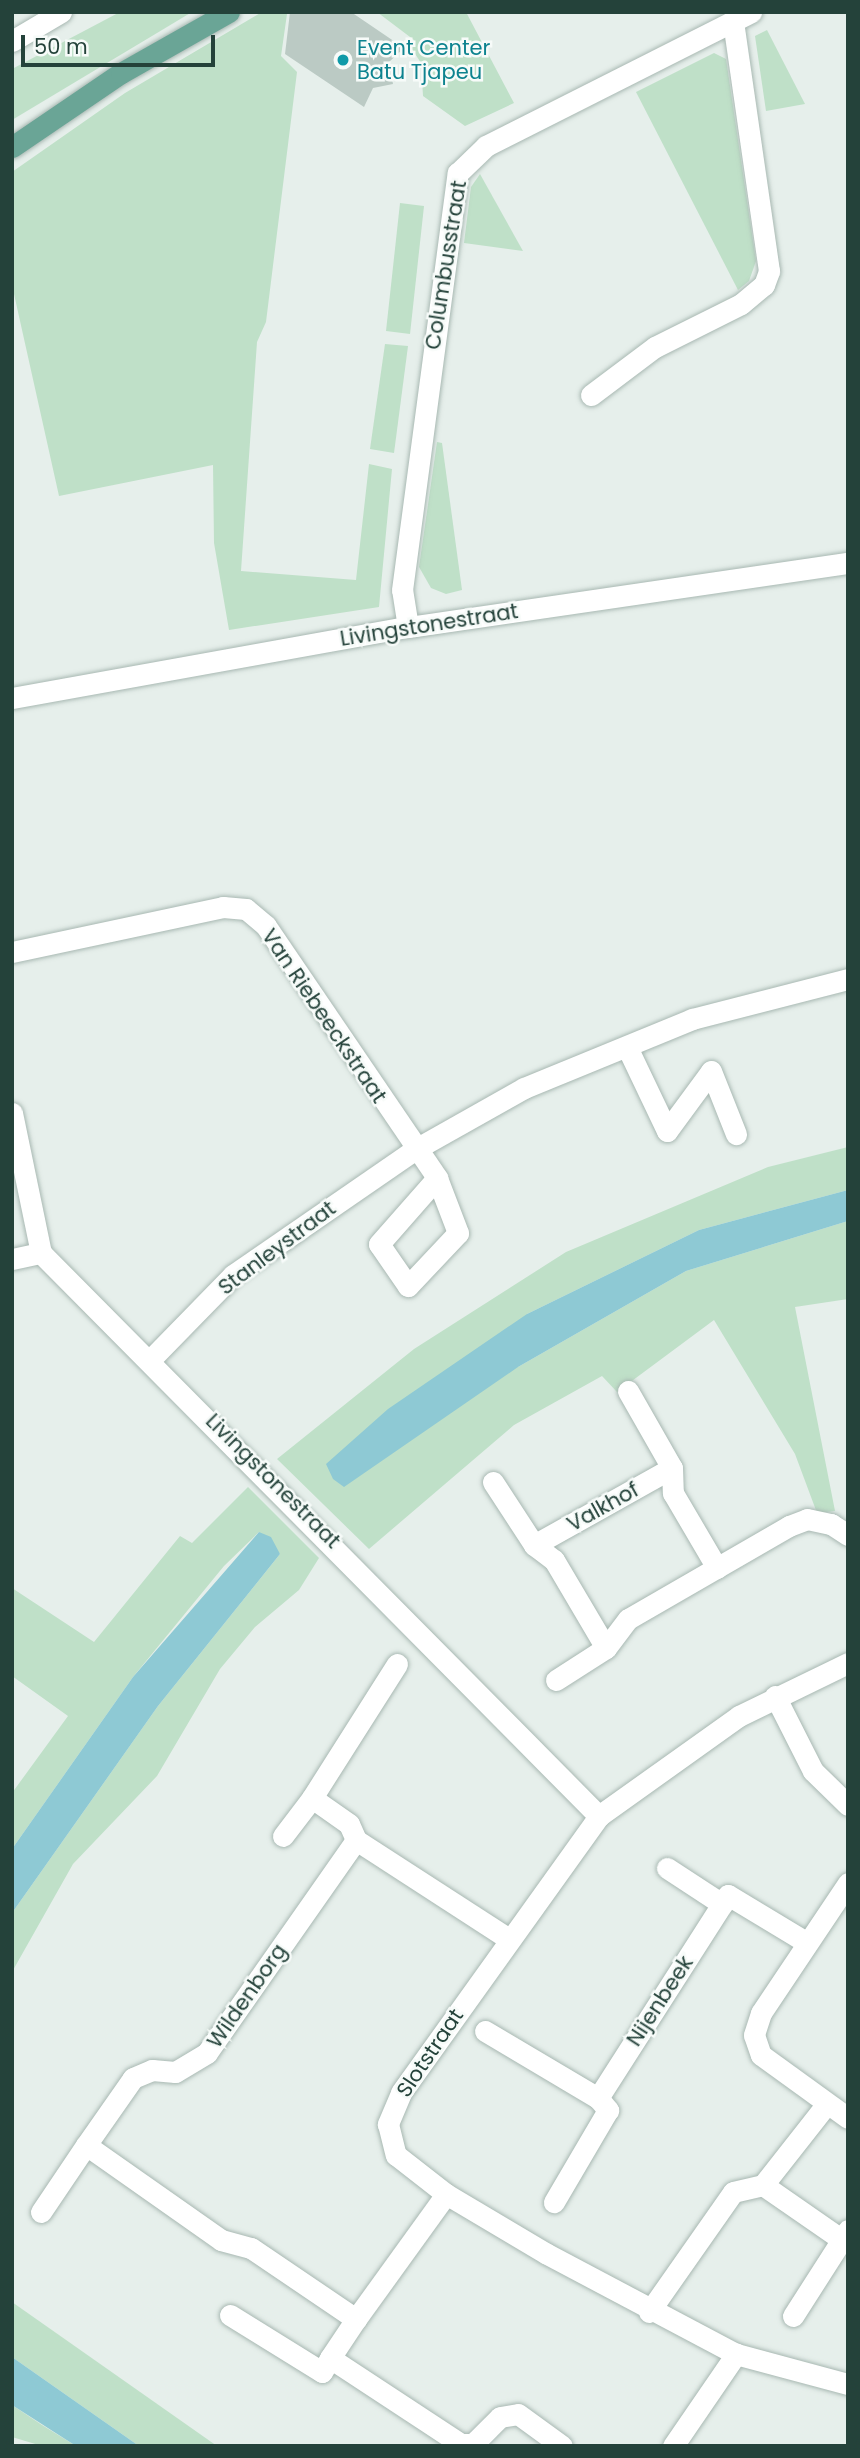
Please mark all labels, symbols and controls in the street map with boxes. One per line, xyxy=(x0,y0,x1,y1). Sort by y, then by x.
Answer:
scale bar xyxy=(24,21,219,65)
text: 50 m xyxy=(34,32,88,61)
place label: Event Center Batu Tjapeu xyxy=(357,35,490,85)
marker: Event Center Batu Tjapeu xyxy=(335,52,351,68)
street label: Columbusstraat xyxy=(420,179,472,351)
street label: Livingstonestraat xyxy=(338,598,520,652)
street label: Van Riebeeckstraat xyxy=(256,924,392,1108)
street label: Stanleystraat xyxy=(213,1196,341,1300)
street label: Livingstonestraat xyxy=(201,1409,345,1553)
street label: Valkhof xyxy=(563,1477,643,1537)
street label: Wildenborg xyxy=(202,1939,292,2053)
street label: Nijenbeek xyxy=(621,1951,699,2051)
street label: Slotstraat xyxy=(391,2004,469,2102)

